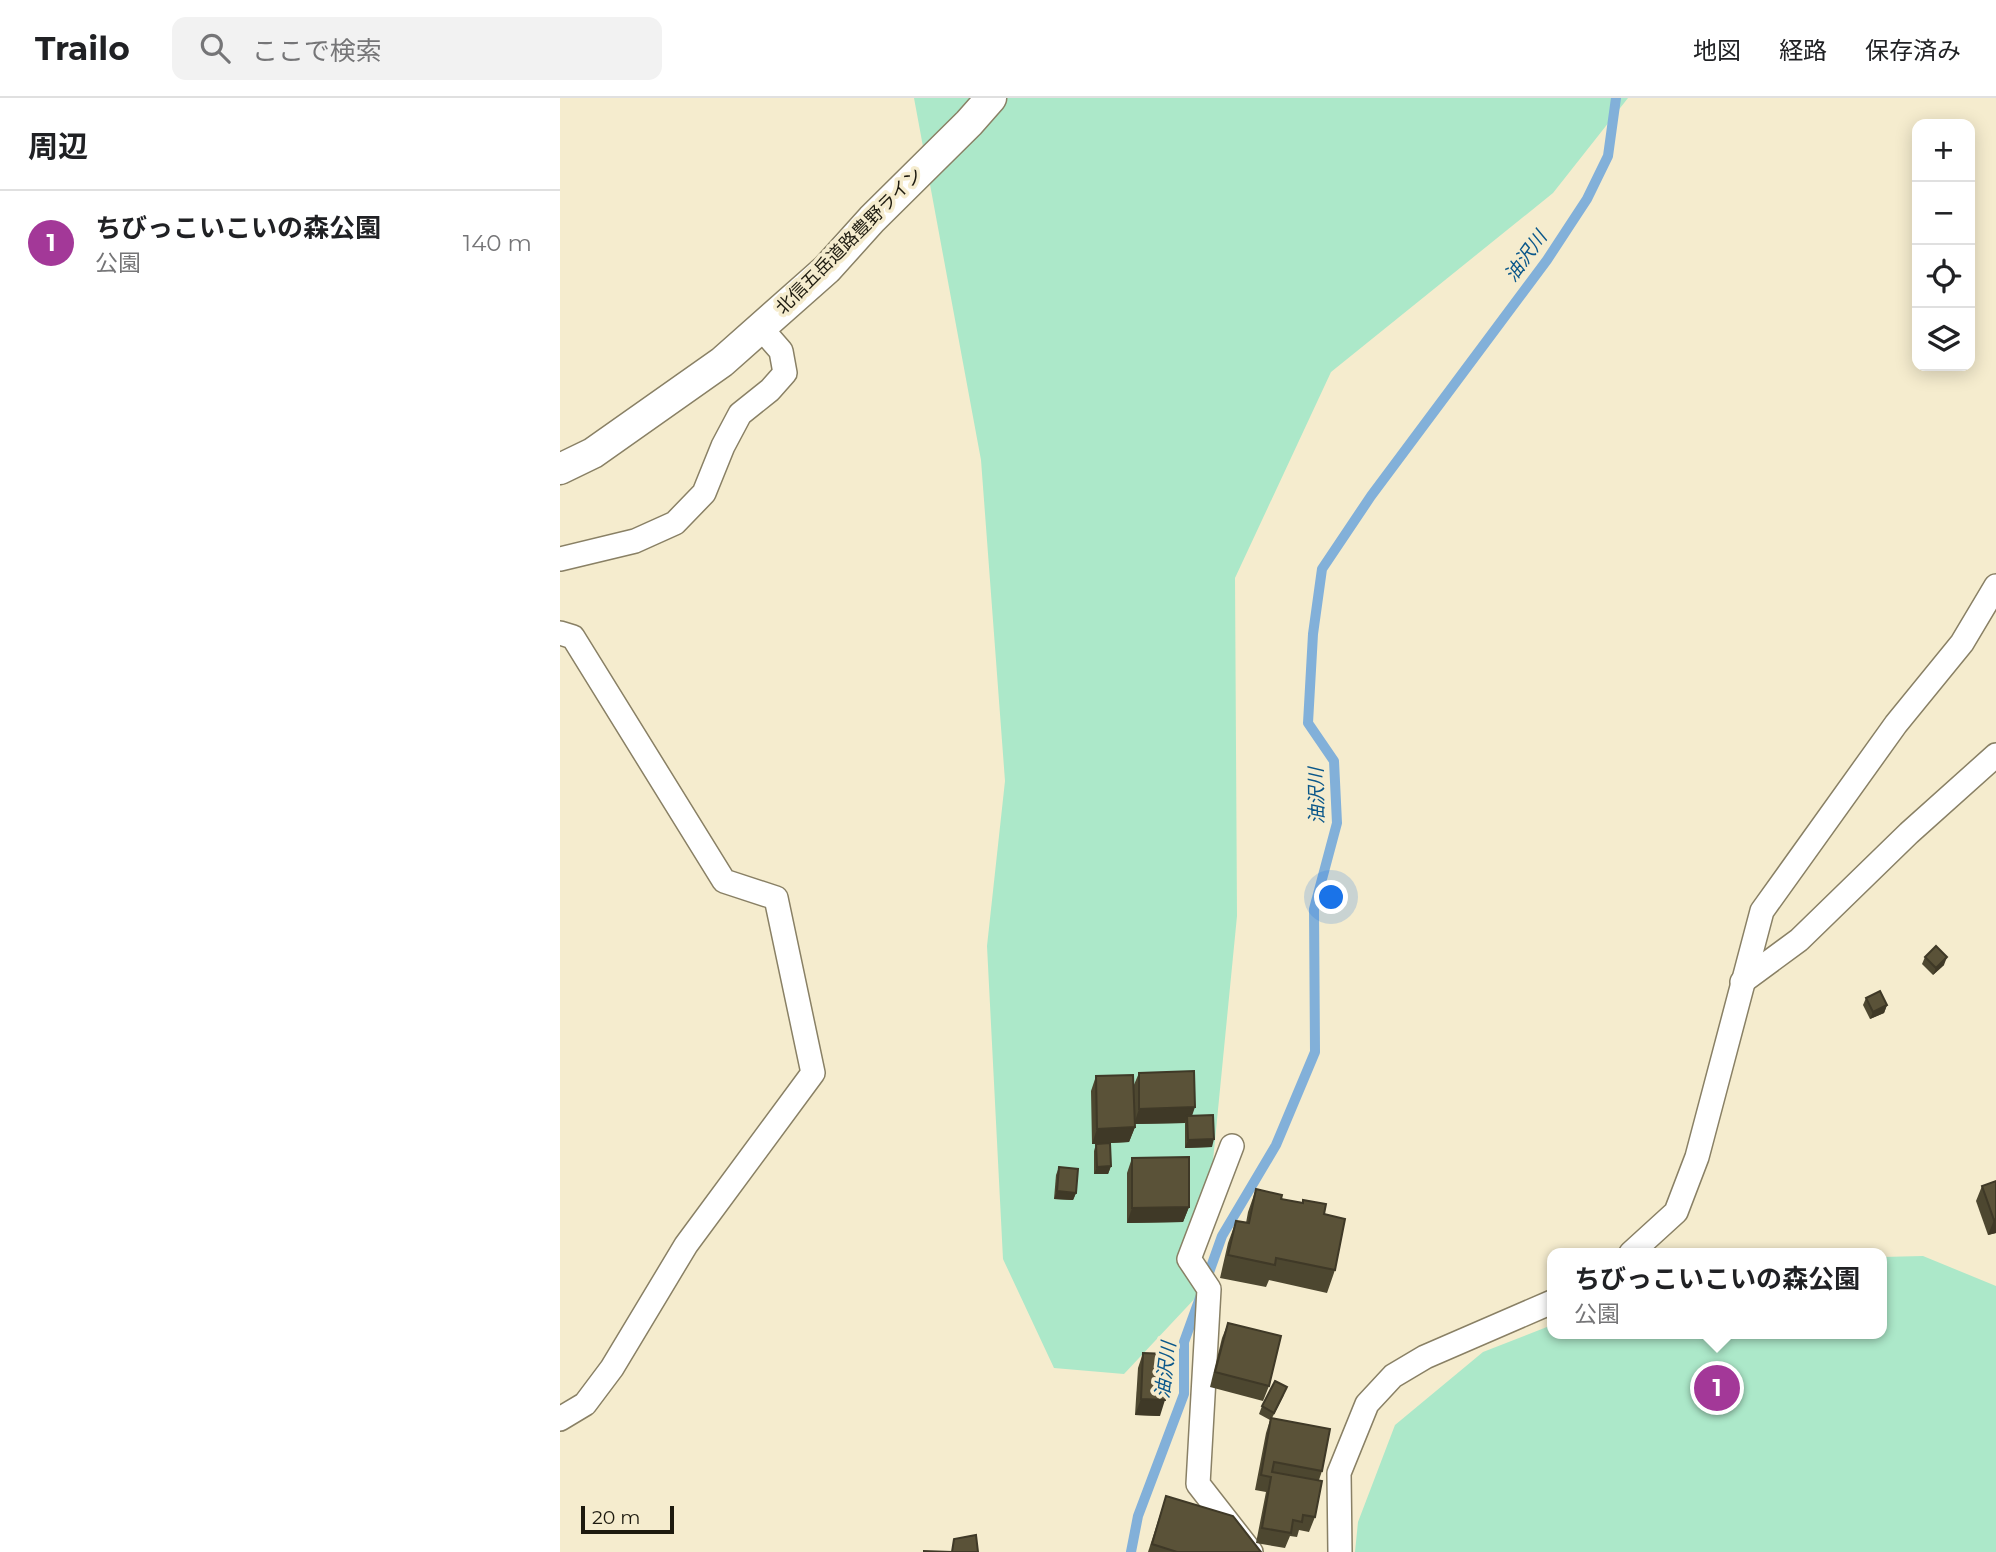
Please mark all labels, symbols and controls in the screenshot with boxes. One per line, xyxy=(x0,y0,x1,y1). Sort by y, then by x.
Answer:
search box xyxy=(172,17,662,80)
text: Trailo xyxy=(35,28,130,68)
icon: search xyxy=(196,29,234,67)
text: ここで検索 xyxy=(252,35,382,67)
text: 地図 xyxy=(1693,36,1741,65)
text: 経路 xyxy=(1779,36,1827,65)
text: 保存済み xyxy=(1865,36,1961,65)
map controls xyxy=(1912,119,1975,371)
button: + xyxy=(1912,119,1975,182)
text: 周辺 xyxy=(28,128,88,165)
street label: 北信五岳道路豊野ライン xyxy=(771,163,927,319)
button: − xyxy=(1912,182,1975,245)
text: ちびっこいこいの森公園 xyxy=(95,212,381,244)
water label: 油沢川 xyxy=(1499,225,1553,286)
text: 1 xyxy=(46,229,56,257)
text: 140 m xyxy=(463,229,532,257)
button: locate xyxy=(1912,245,1975,308)
text: 公園 xyxy=(95,249,141,277)
button: layers xyxy=(1912,308,1975,371)
water label: 油沢川 xyxy=(1304,765,1328,825)
your location xyxy=(1314,880,1348,914)
popup xyxy=(1547,1248,1887,1339)
text: ちびっこいこいの森公園 xyxy=(1574,1263,1860,1295)
text: 公園 xyxy=(1574,1300,1620,1328)
water label: 油沢川 xyxy=(1151,1338,1181,1400)
pin: 1 xyxy=(1694,1362,1740,1414)
scale bar xyxy=(581,1503,674,1535)
text: 20 m xyxy=(592,1506,640,1529)

